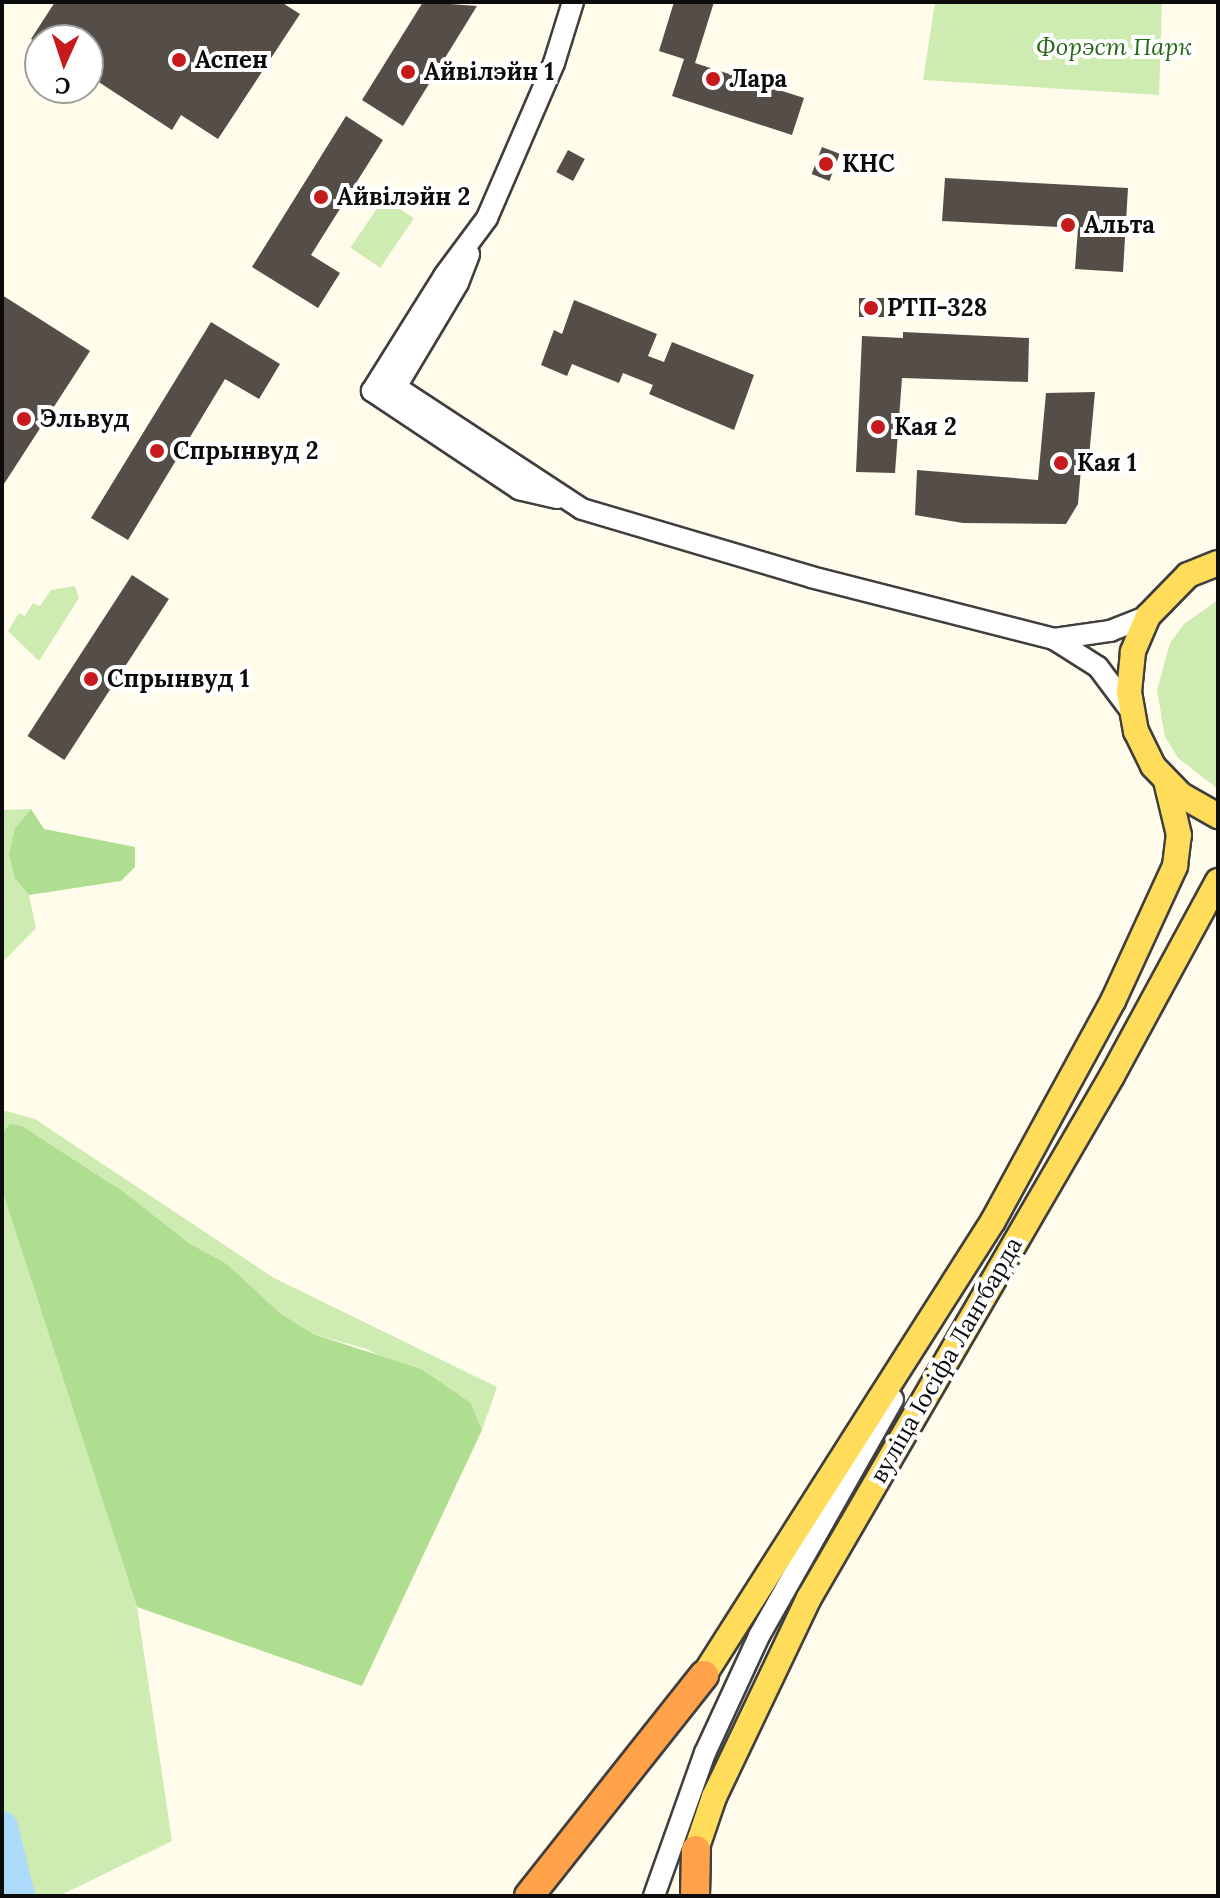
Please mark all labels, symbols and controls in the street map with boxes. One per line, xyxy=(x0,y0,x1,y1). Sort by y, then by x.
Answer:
north arrow xyxy=(24,24,104,104)
park label: Форэст Парк xyxy=(1036,33,1192,61)
place label: Аспен xyxy=(195,46,268,74)
marker: Аспен xyxy=(170,51,188,69)
place label: Айвілэйн 1 xyxy=(424,58,554,86)
marker: Айвілэйн 1 xyxy=(399,63,417,81)
place label: Лара xyxy=(729,65,787,93)
marker: Лара xyxy=(704,70,722,88)
text: С xyxy=(55,72,71,100)
place label: КНС xyxy=(842,150,895,178)
marker: КНС xyxy=(817,155,835,173)
place label: Айвілэйн 2 xyxy=(337,183,470,211)
marker: Айвілэйн 2 xyxy=(312,188,330,206)
place label: Альта xyxy=(1084,211,1155,239)
marker: Альта xyxy=(1059,216,1077,234)
place label: РТП-328 xyxy=(887,294,987,322)
marker: РТП-328 xyxy=(862,299,880,317)
place label: Эльвуд xyxy=(40,405,129,433)
marker: Эльвуд xyxy=(15,410,33,428)
place label: Кая 2 xyxy=(894,413,957,441)
marker: Кая 2 xyxy=(869,418,887,436)
place label: Спрынвуд 2 xyxy=(173,437,319,465)
marker: Спрынвуд 2 xyxy=(148,442,166,460)
place label: Кая 1 xyxy=(1077,449,1137,477)
marker: Кая 1 xyxy=(1052,454,1070,472)
place label: Спрынвуд 1 xyxy=(107,665,250,693)
marker: Спрынвуд 1 xyxy=(82,670,100,688)
street label: вуліца Іосіфа Лангбарда xyxy=(864,1232,1028,1488)

